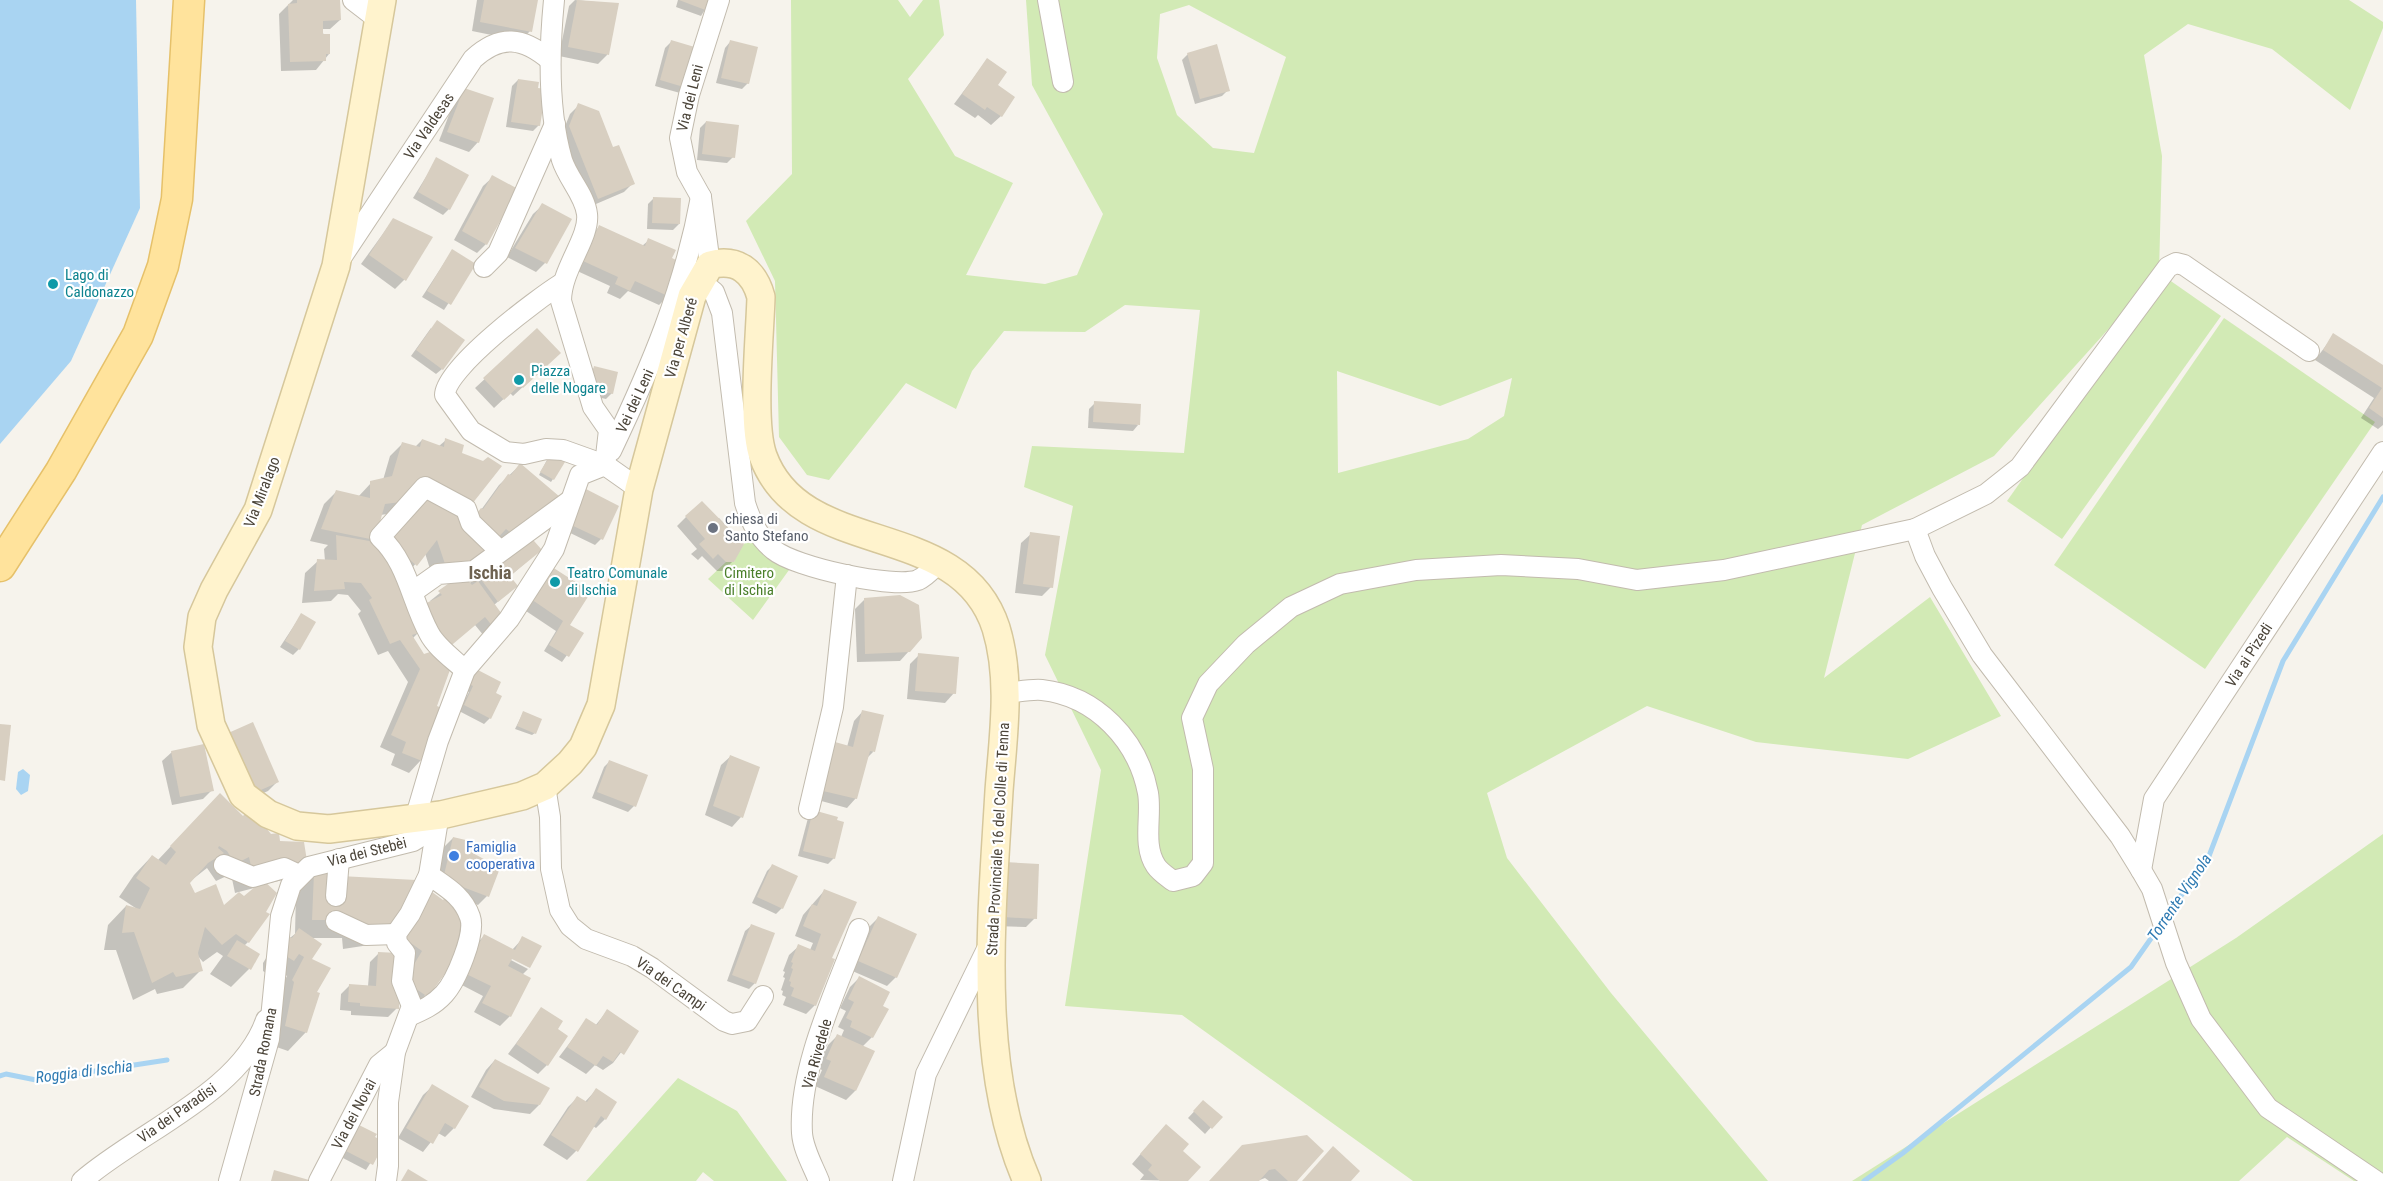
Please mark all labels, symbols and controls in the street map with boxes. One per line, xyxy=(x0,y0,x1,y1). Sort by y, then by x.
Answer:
street label: Via dei Leni xyxy=(673,62,707,134)
street label: Via Valdesas xyxy=(400,89,458,163)
place label: Lago di Caldonazzo xyxy=(65,266,134,301)
marker: Lago di Caldonazzo xyxy=(46,277,60,291)
street label: Via per Alberé xyxy=(661,296,701,380)
place label: Piazza delle Nogare xyxy=(531,362,606,397)
street label: Vei dei Leni xyxy=(612,366,658,436)
marker: Piazza delle Nogare xyxy=(512,373,526,387)
street label: Via Miralago xyxy=(240,454,284,530)
place label: chiesa di Santo Stefano xyxy=(725,510,808,545)
marker: chiesa di Santo Stefano xyxy=(706,521,720,535)
district label: Ischia xyxy=(468,562,512,583)
place label: Teatro Comunale di Ischia xyxy=(567,564,668,599)
park label: Cimitero di Ischia xyxy=(724,564,774,599)
marker: Teatro Comunale di Ischia xyxy=(548,575,562,589)
street label: Via ai Pizedi xyxy=(2222,620,2276,690)
street label: Strada Provinciale 16 del Colle di Tenna xyxy=(983,722,1013,956)
street label: Via dei Stebèi xyxy=(326,833,408,871)
place label: Famiglia cooperativa xyxy=(466,838,535,873)
marker: Famiglia cooperativa xyxy=(447,849,461,863)
water label: Torrente Vignola xyxy=(2143,850,2216,944)
street label: Via dei Campi xyxy=(632,953,710,1015)
street label: Strada Romana xyxy=(246,1006,280,1098)
street label: Via Rivedele xyxy=(798,1017,836,1091)
water label: Roggia di Ischia xyxy=(35,1056,134,1087)
street label: Via dei Novai xyxy=(328,1076,380,1152)
street label: Via dei Paradisi xyxy=(134,1079,220,1147)

